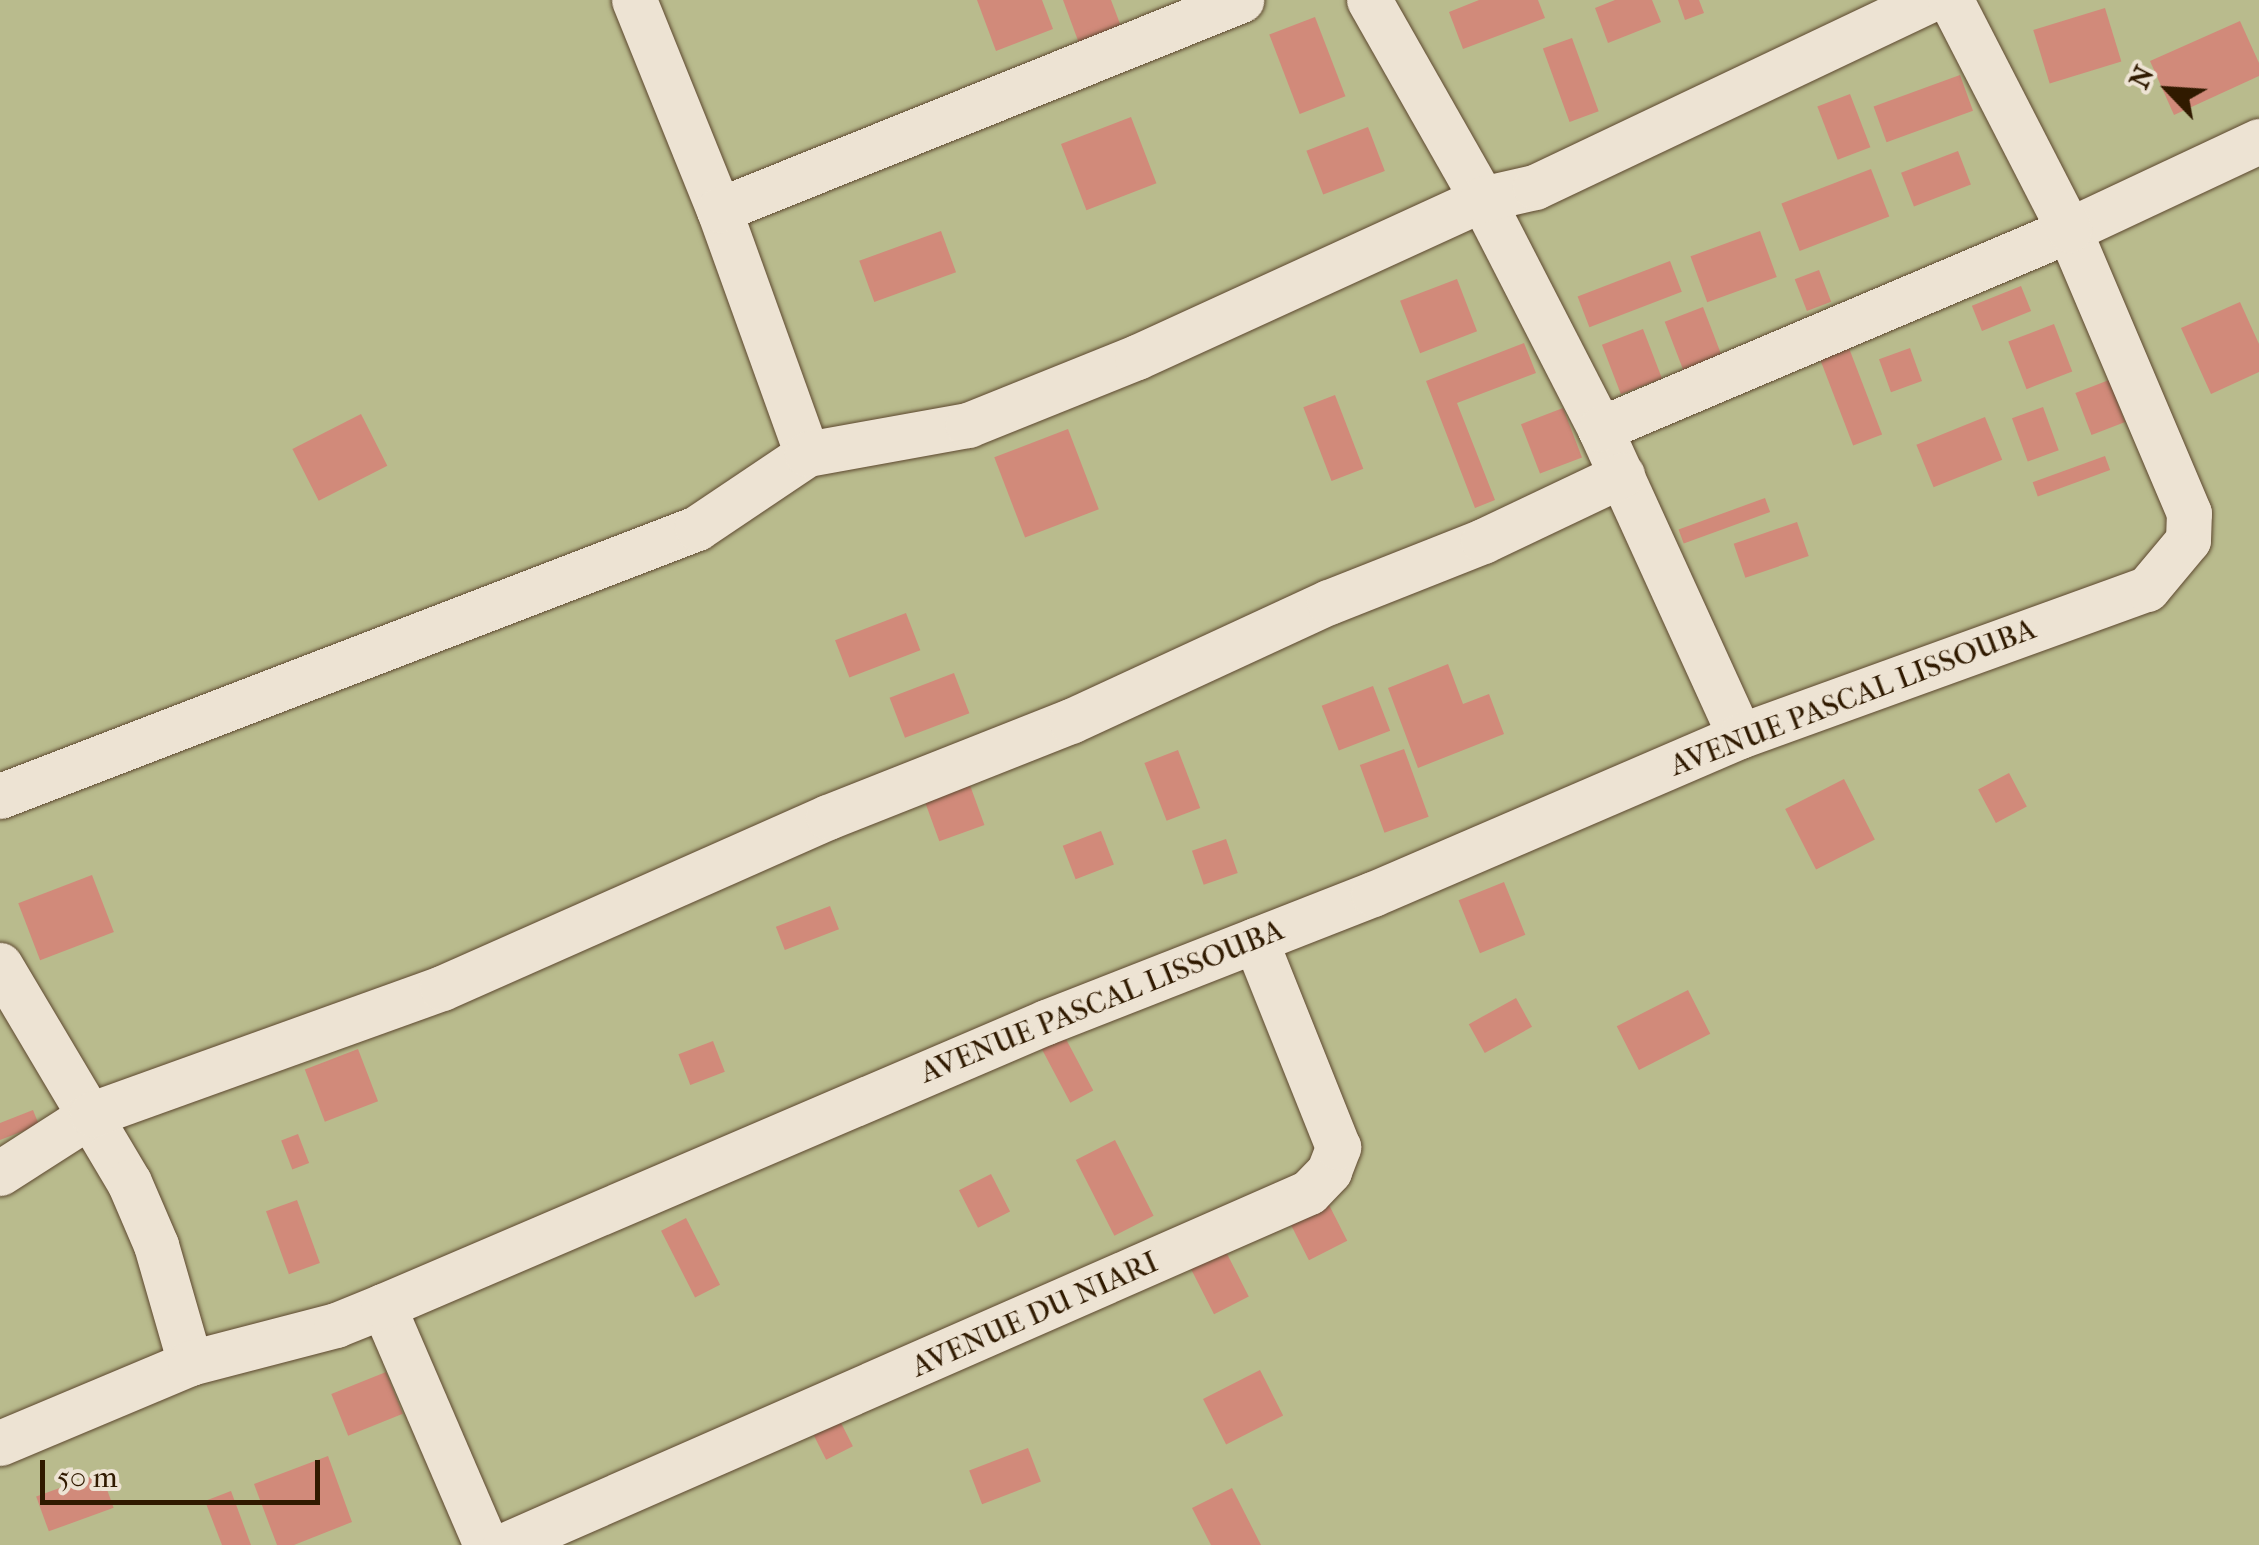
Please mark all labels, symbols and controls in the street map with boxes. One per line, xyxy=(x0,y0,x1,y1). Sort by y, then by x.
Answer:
north arrow xyxy=(2119,40,2219,140)
text: N xyxy=(2122,61,2161,94)
street label: AVENUE PASCAL LISSOUBA xyxy=(1665,612,2041,784)
street label: AVENUE PASCAL LISSOUBA xyxy=(915,912,1289,1092)
street label: AVENUE DU NIARI xyxy=(906,1244,1164,1386)
scale bar xyxy=(45,1440,325,1502)
text: 50 m xyxy=(57,1460,118,1495)

